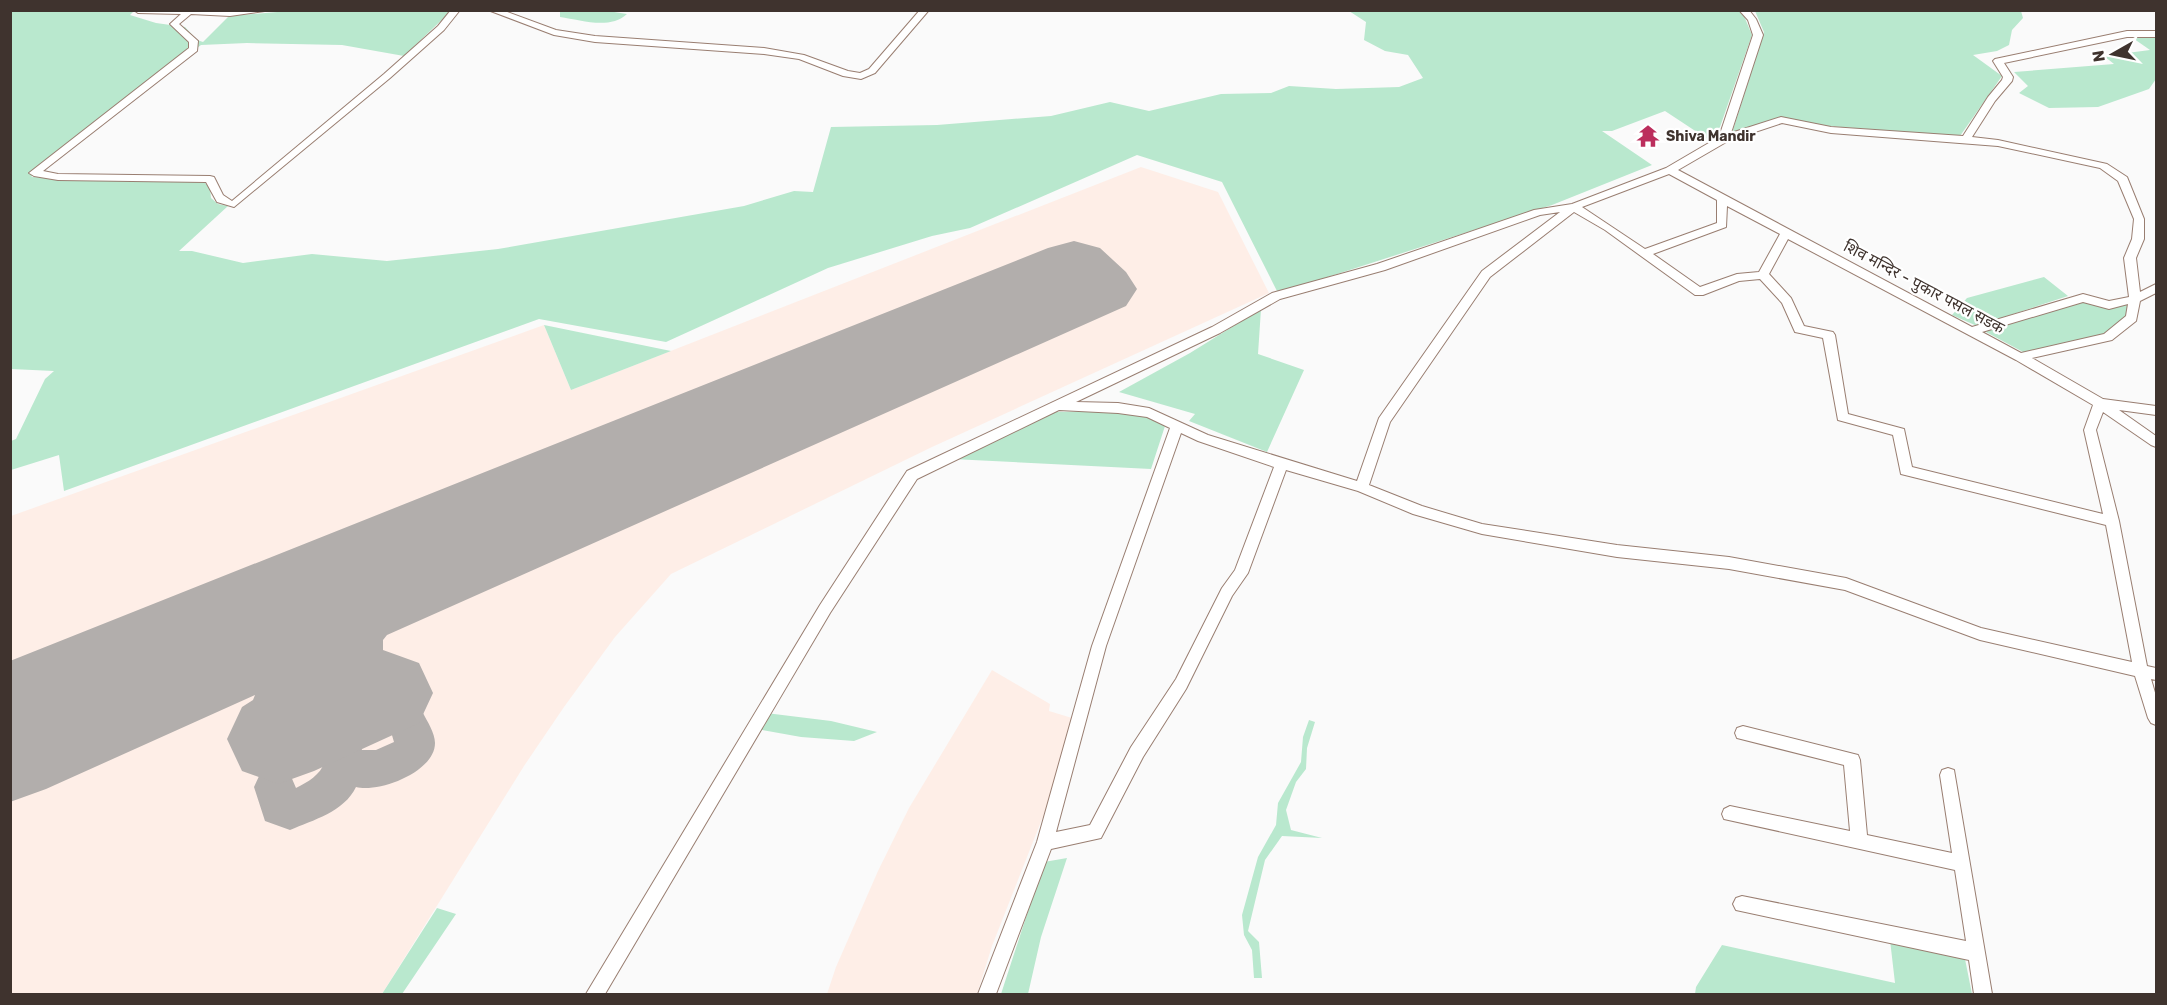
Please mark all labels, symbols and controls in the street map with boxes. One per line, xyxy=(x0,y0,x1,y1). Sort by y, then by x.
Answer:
north arrow xyxy=(2083,24,2143,84)
text: N xyxy=(2088,49,2109,63)
temple icon: Shiva Mandir xyxy=(1635,123,1661,149)
place label: Shiva Mandir xyxy=(1666,128,1756,145)
street label: शिव मन्दिर - पुकार पसल सडक xyxy=(1840,236,2008,339)

